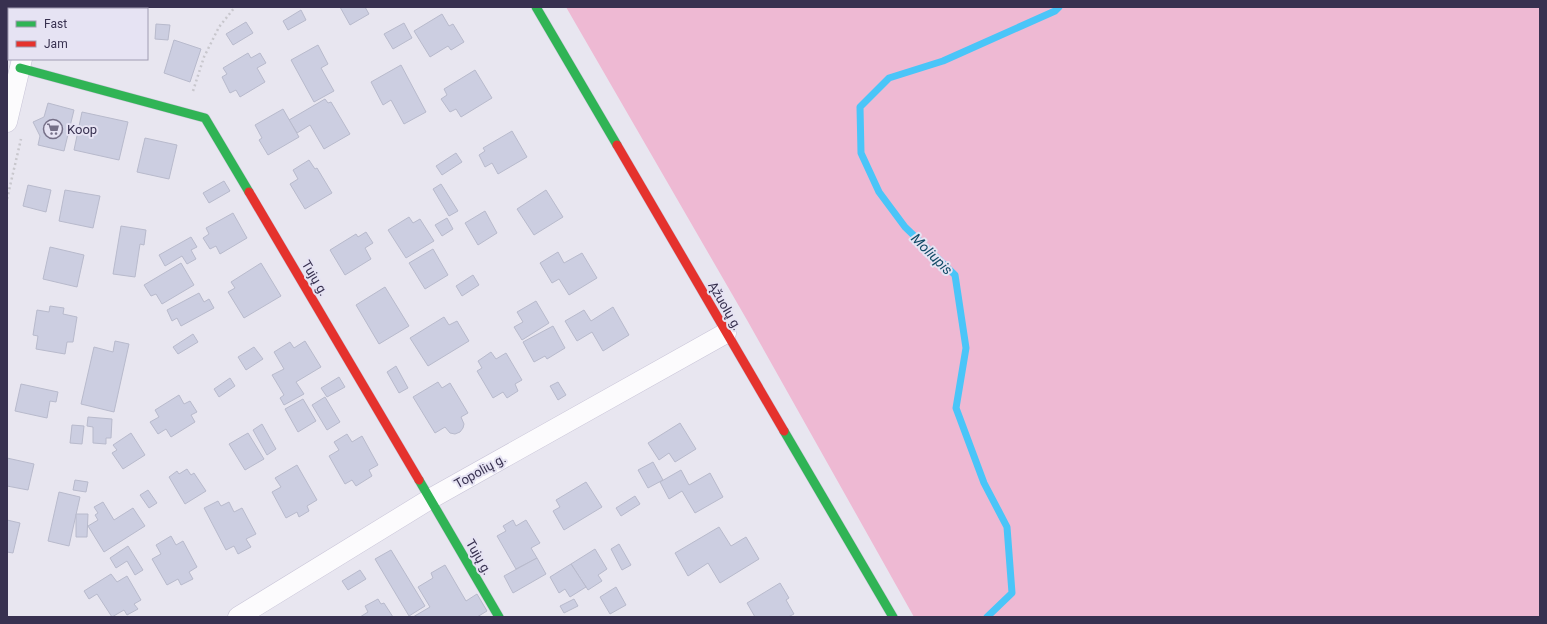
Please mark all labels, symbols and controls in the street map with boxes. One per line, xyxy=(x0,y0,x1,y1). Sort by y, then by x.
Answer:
legend xyxy=(8,8,148,60)
text: Fast xyxy=(44,17,67,31)
text: Jam xyxy=(44,37,68,51)
supermarket icon: Koop xyxy=(42,118,64,140)
place label: Koop xyxy=(67,122,97,137)
water label: Moliupis xyxy=(908,230,956,278)
street label: Tujų g. xyxy=(299,258,331,298)
street label: Ąžuolų g. xyxy=(705,279,745,333)
street label: Topolių g. xyxy=(452,451,508,491)
street label: Tujų g. xyxy=(463,537,495,577)

